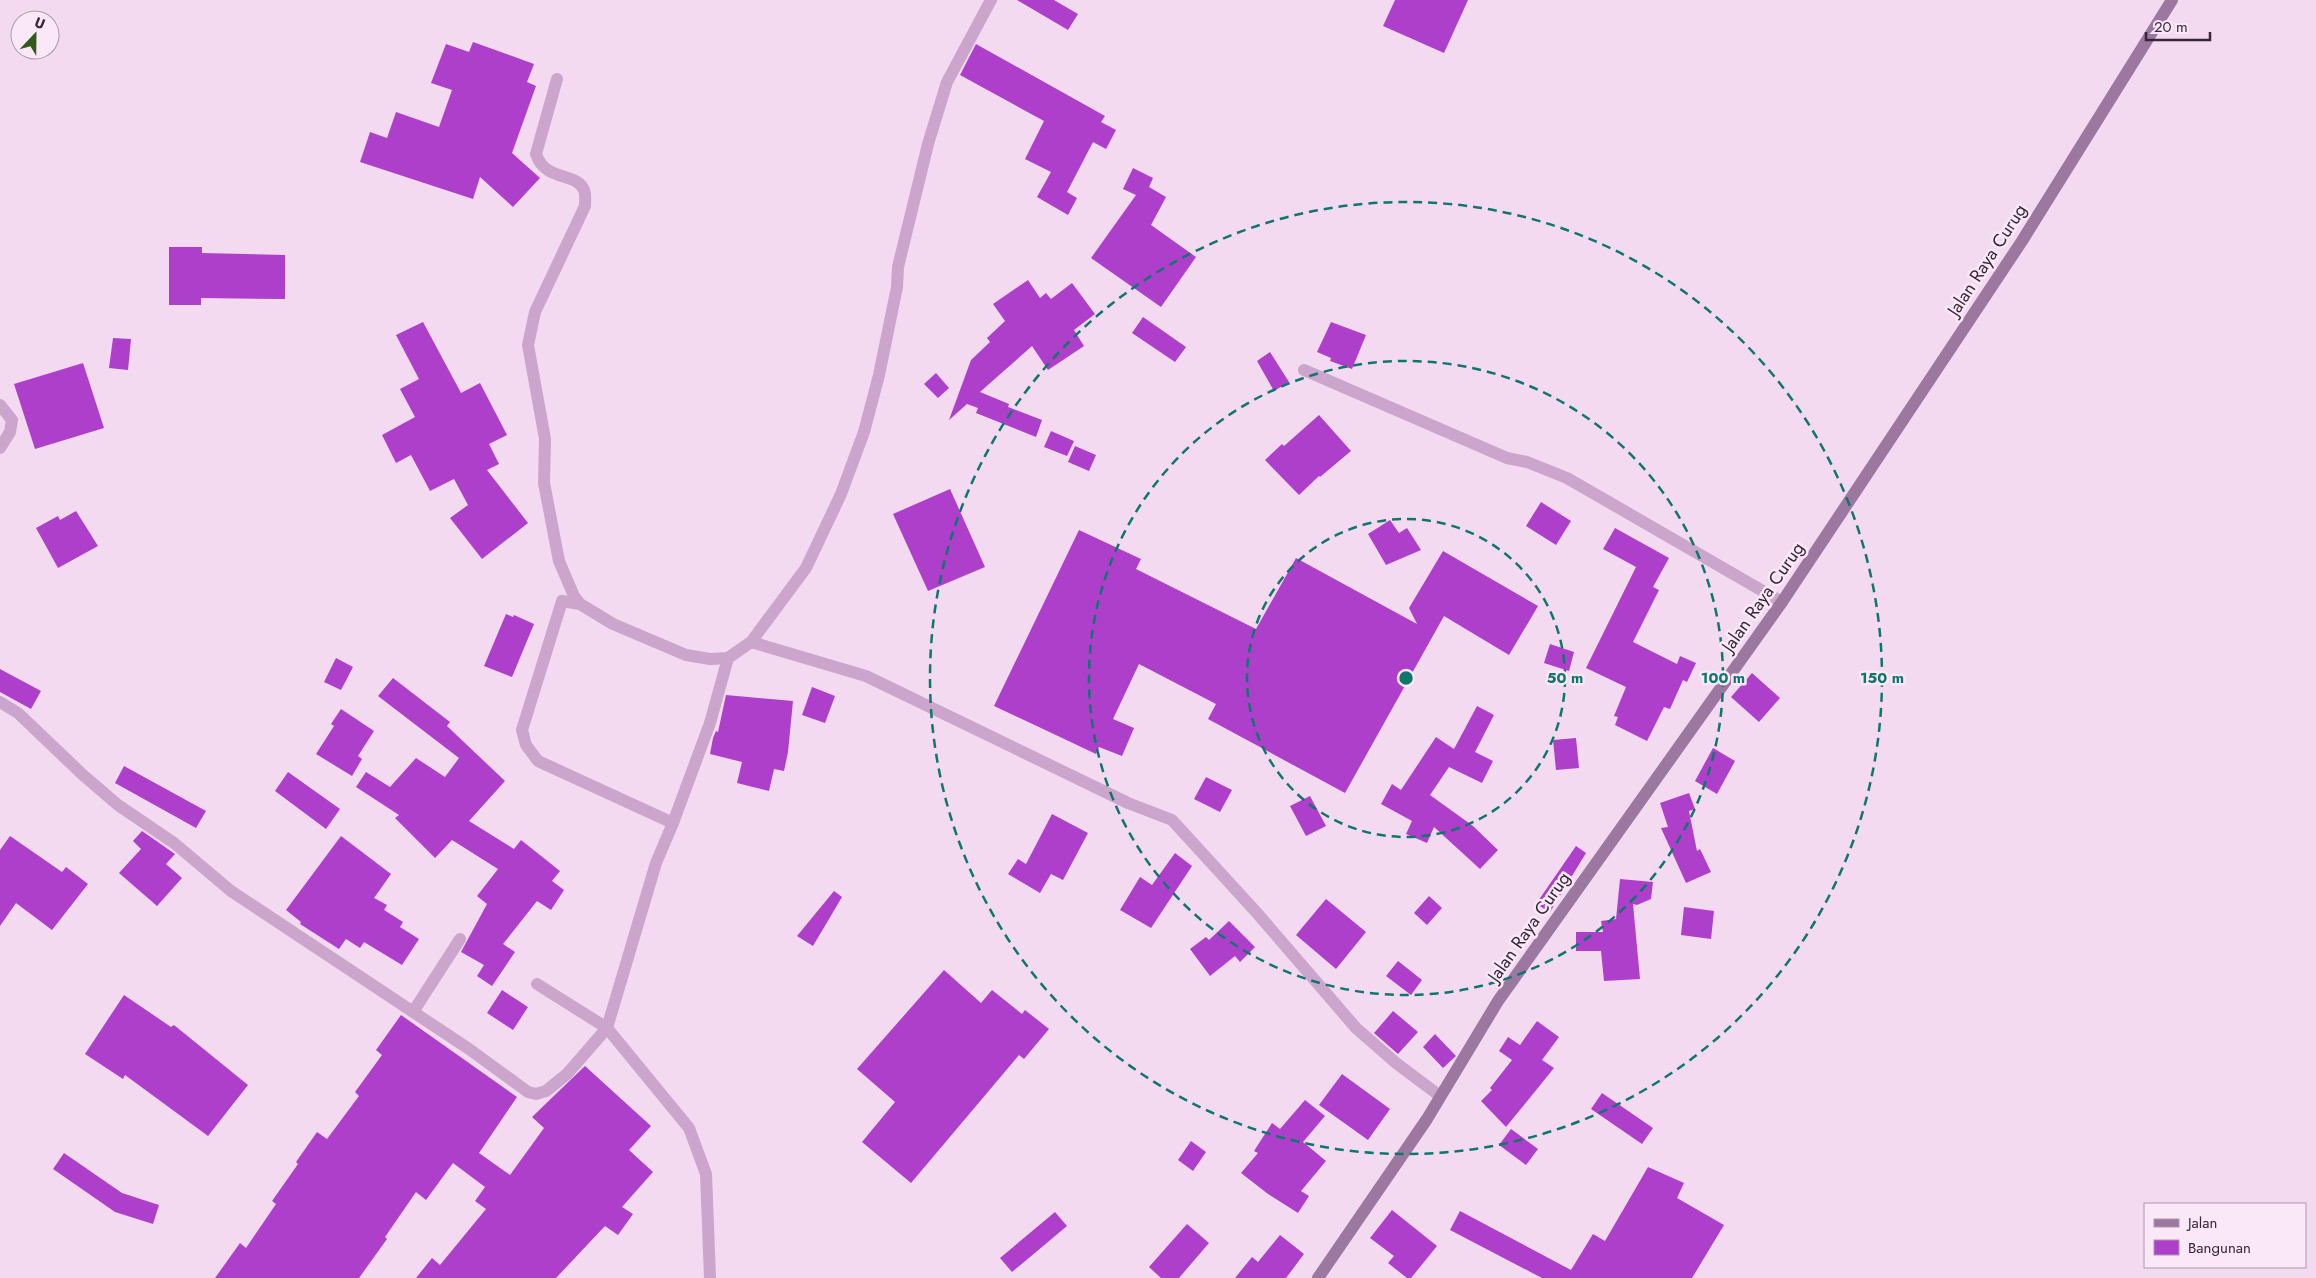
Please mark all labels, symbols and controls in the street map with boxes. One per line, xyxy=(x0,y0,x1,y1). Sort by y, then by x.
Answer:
north arrow xyxy=(10,10,60,60)
scale bar xyxy=(2146,10,2210,42)
text: U xyxy=(32,12,48,34)
text: 20 m xyxy=(2154,16,2188,38)
street label: Jalan Raya Curug xyxy=(1940,199,2033,323)
street label: Jalan Raya Curug xyxy=(1714,537,1811,659)
text: 50 m xyxy=(1547,667,1583,689)
text: 100 m xyxy=(1701,667,1745,689)
text: 150 m xyxy=(1860,667,1904,689)
centre of rings xyxy=(1397,669,1415,687)
street label: Jalan Raya Curug xyxy=(1480,867,1577,989)
legend xyxy=(2144,1203,2306,1268)
text: Jalan xyxy=(2186,1212,2217,1234)
text: Bangunan xyxy=(2188,1237,2251,1259)

